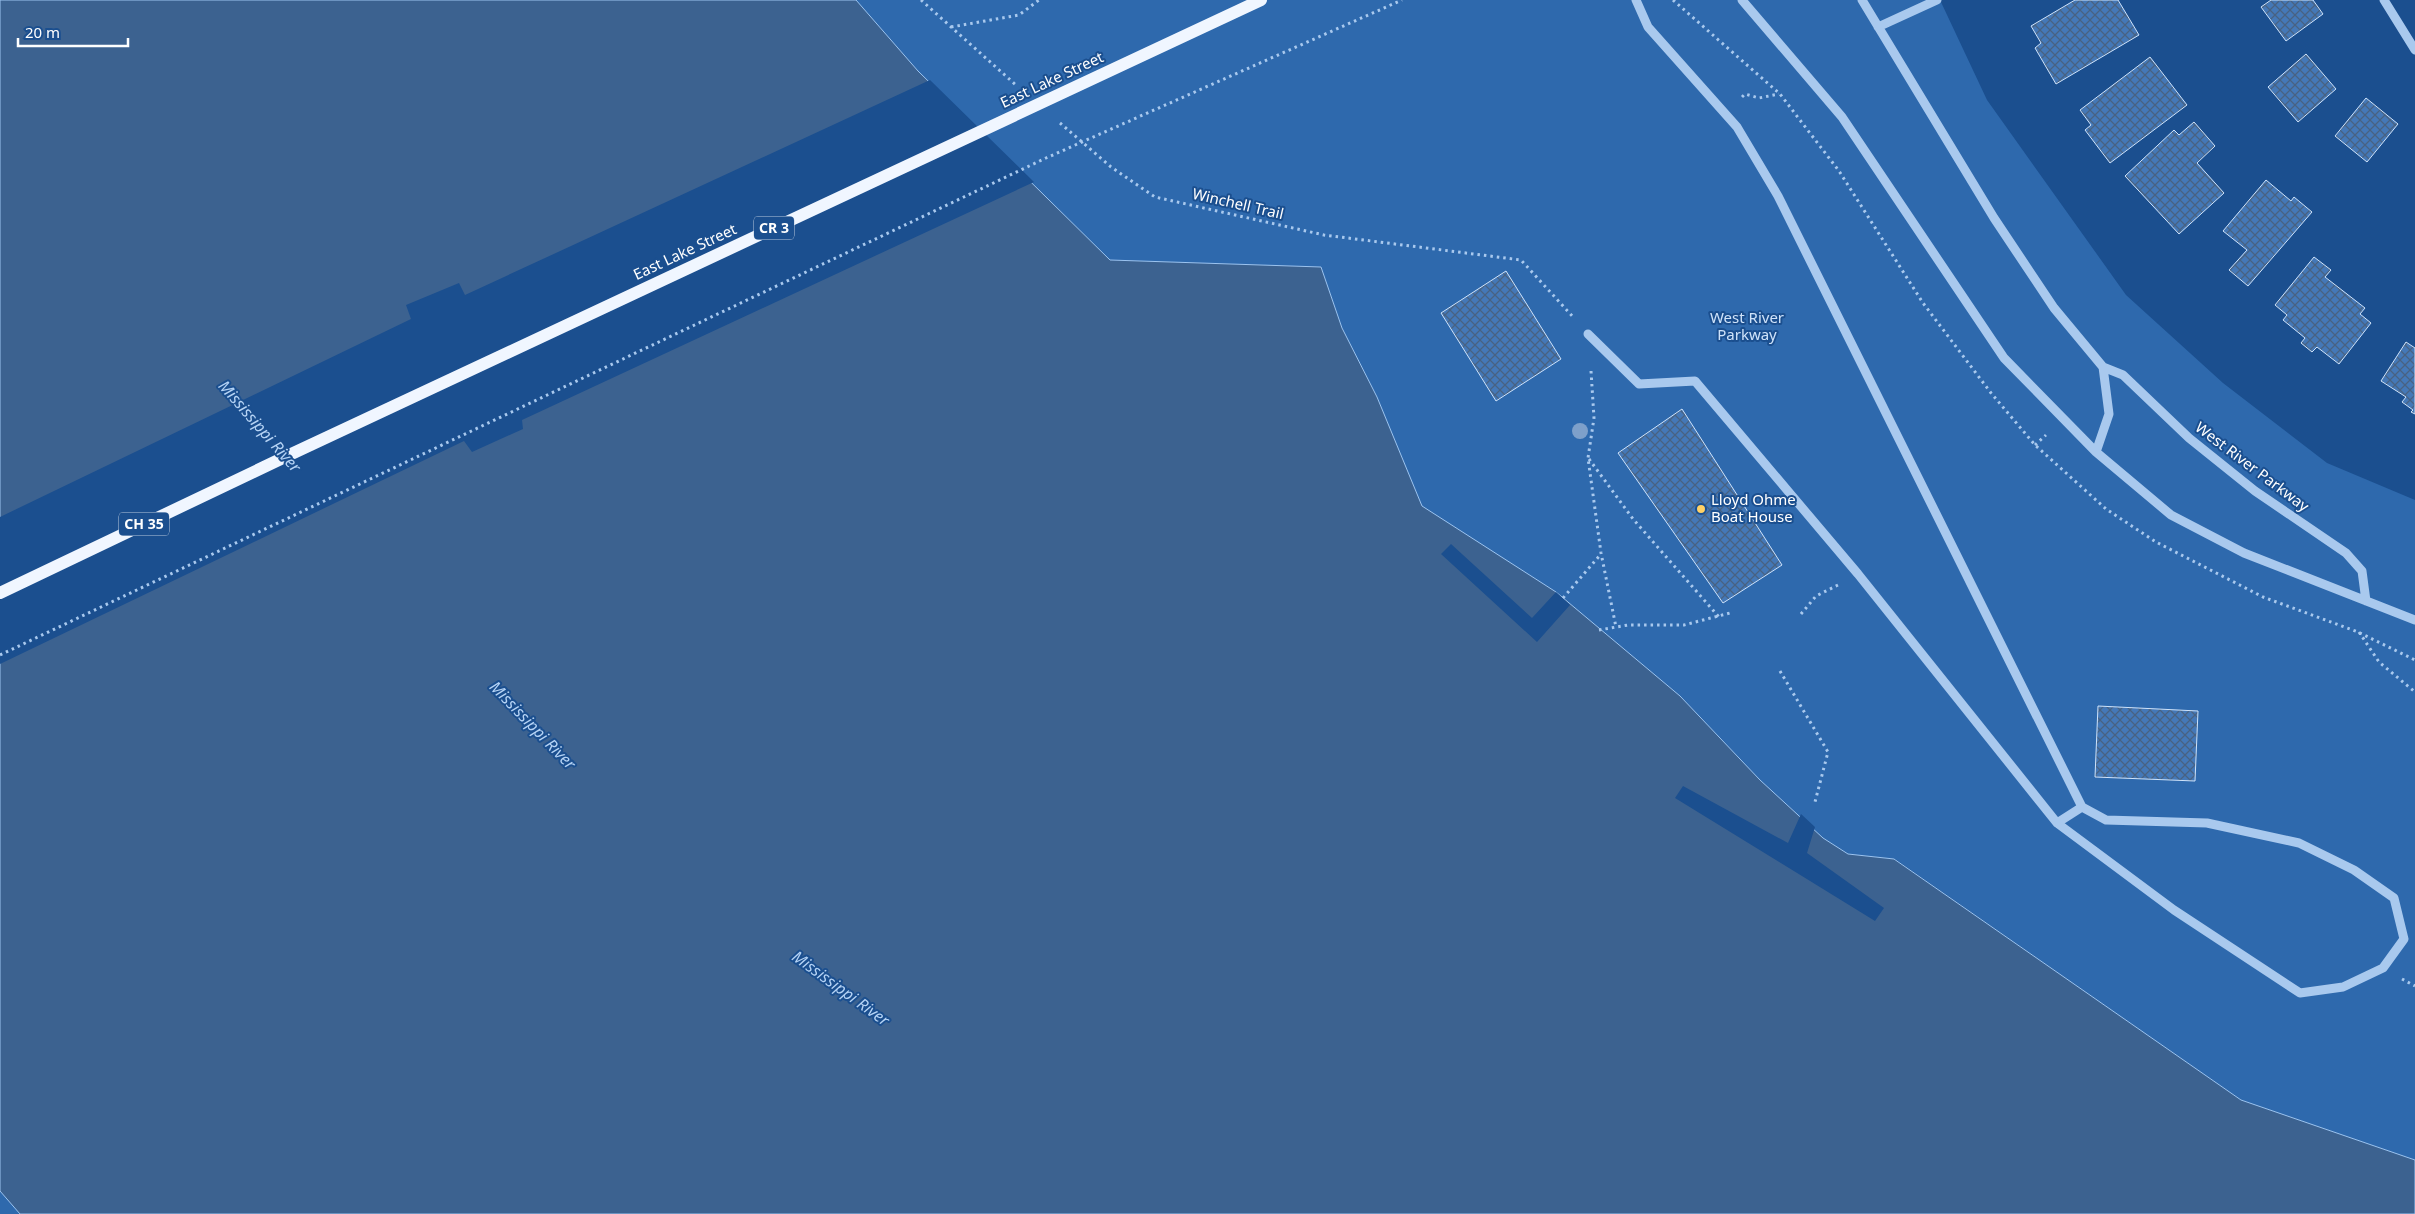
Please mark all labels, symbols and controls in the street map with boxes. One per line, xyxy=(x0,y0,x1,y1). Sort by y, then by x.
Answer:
scale bar xyxy=(18,15,128,47)
text: 20 m xyxy=(25,22,60,42)
street label: East Lake Street xyxy=(997,46,1107,112)
street label: Winchell Trail xyxy=(1191,183,1286,223)
road number: CR 3 xyxy=(754,217,794,240)
street label: East Lake Street xyxy=(630,218,740,284)
park label: West River Parkway xyxy=(1710,307,1784,344)
water label: Mississippi River xyxy=(214,375,307,477)
street label: West River Parkway xyxy=(2192,417,2314,516)
place label: Lloyd Ohme Boat House xyxy=(1711,489,1796,526)
marker: Lloyd Ohme Boat House xyxy=(1695,503,1707,515)
road number: CH 35 xyxy=(119,512,169,536)
water label: Mississippi River xyxy=(485,676,581,775)
water label: Mississippi River xyxy=(788,945,895,1031)

